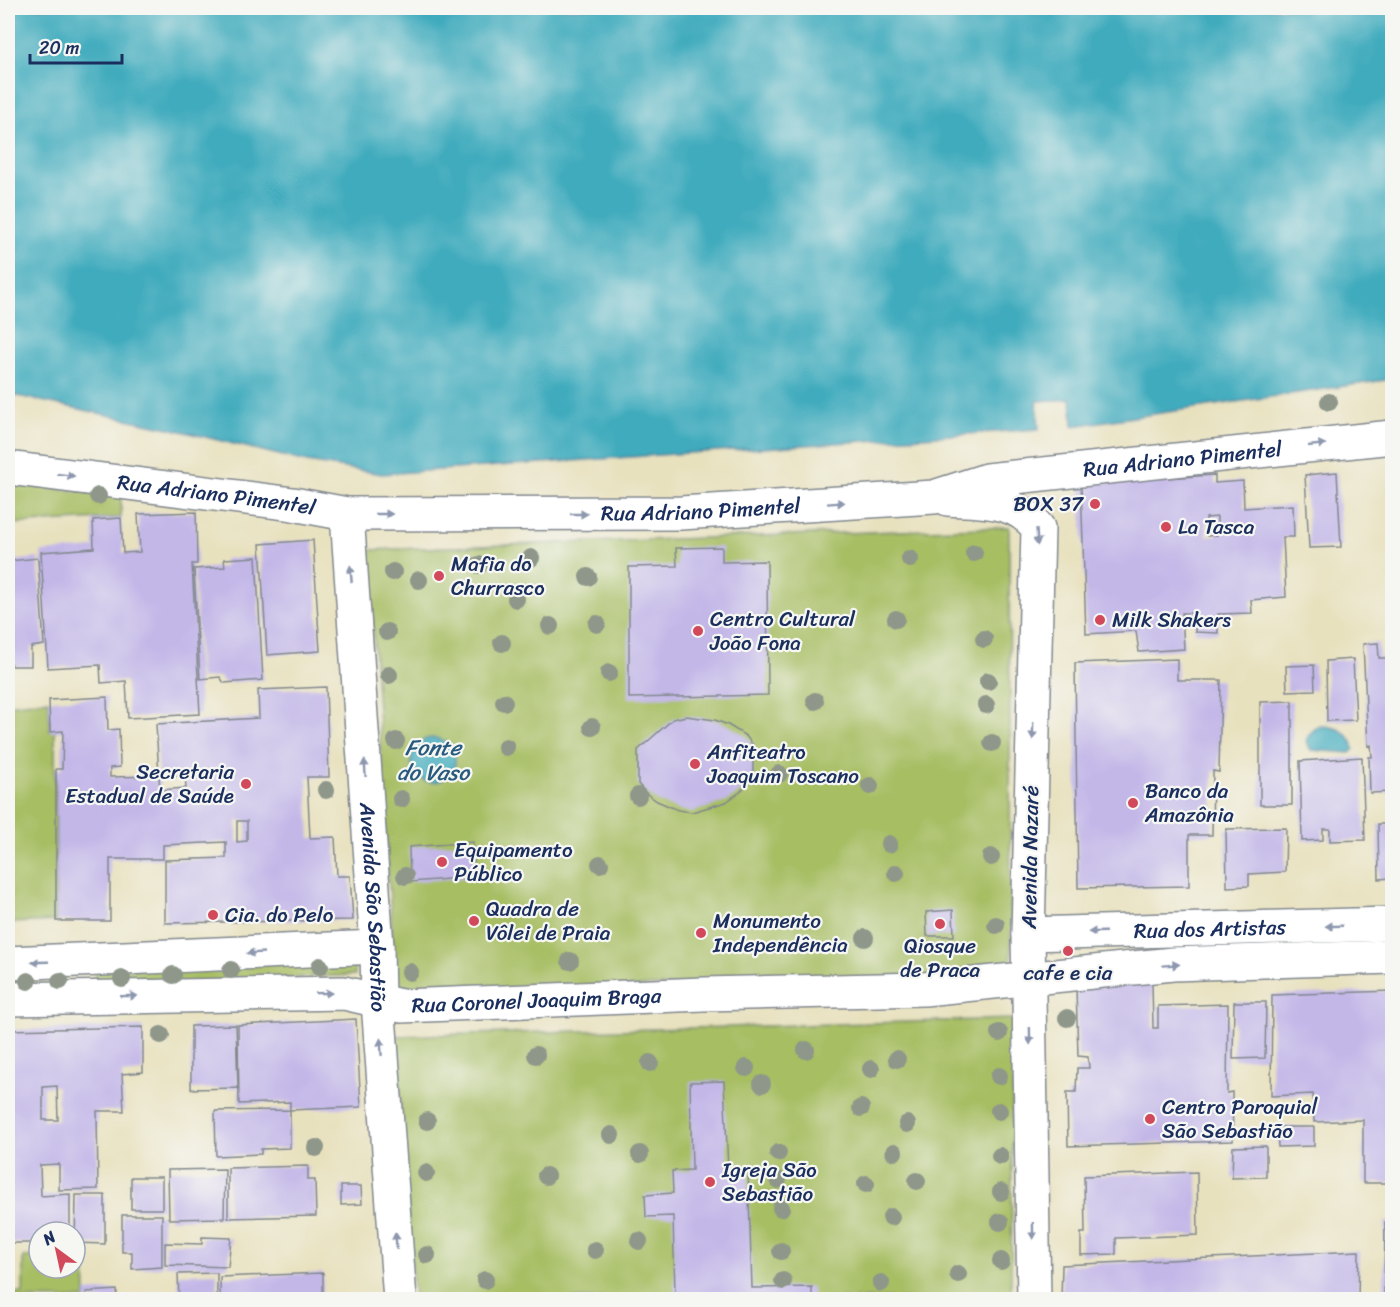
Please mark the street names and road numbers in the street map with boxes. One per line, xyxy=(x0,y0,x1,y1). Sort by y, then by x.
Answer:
street label: Rua Adriano Pimentel xyxy=(1081,430,1285,489)
street label: Rua Adriano Pimentel xyxy=(115,463,320,527)
street label: Rua Adriano Pimentel xyxy=(601,486,803,532)
street label: Avenida Nazaré xyxy=(1010,785,1050,930)
street label: Avenida São Sebastião xyxy=(348,800,398,1013)
street label: Rua dos Artistas xyxy=(1133,908,1287,950)
street label: Rua Coronel Joaquim Braga xyxy=(411,977,662,1025)

